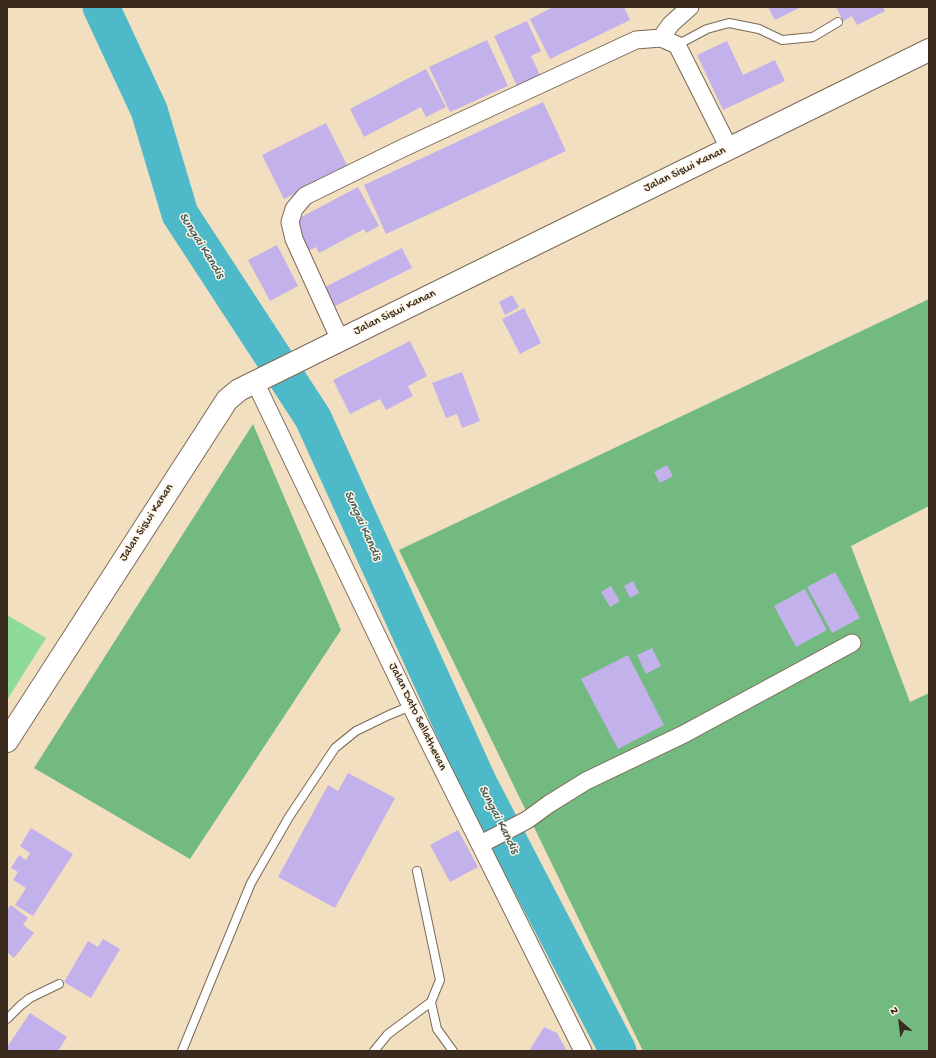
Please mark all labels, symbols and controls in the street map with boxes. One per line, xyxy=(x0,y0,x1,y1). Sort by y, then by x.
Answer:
street label: Jalan Siswi Kanan xyxy=(642,144,728,196)
water label: Sungai Kandis xyxy=(175,210,227,282)
street label: Jalan Siswi Kanan xyxy=(352,287,438,339)
street label: Jalan Siswi Kanan xyxy=(117,482,177,564)
water label: Sungai Kandis xyxy=(340,489,384,563)
street label: Jalan Dato Sellathevan xyxy=(385,661,449,773)
water label: Sungai Kandis xyxy=(474,783,522,857)
north arrow xyxy=(880,1002,920,1042)
text: N xyxy=(888,1004,900,1018)

